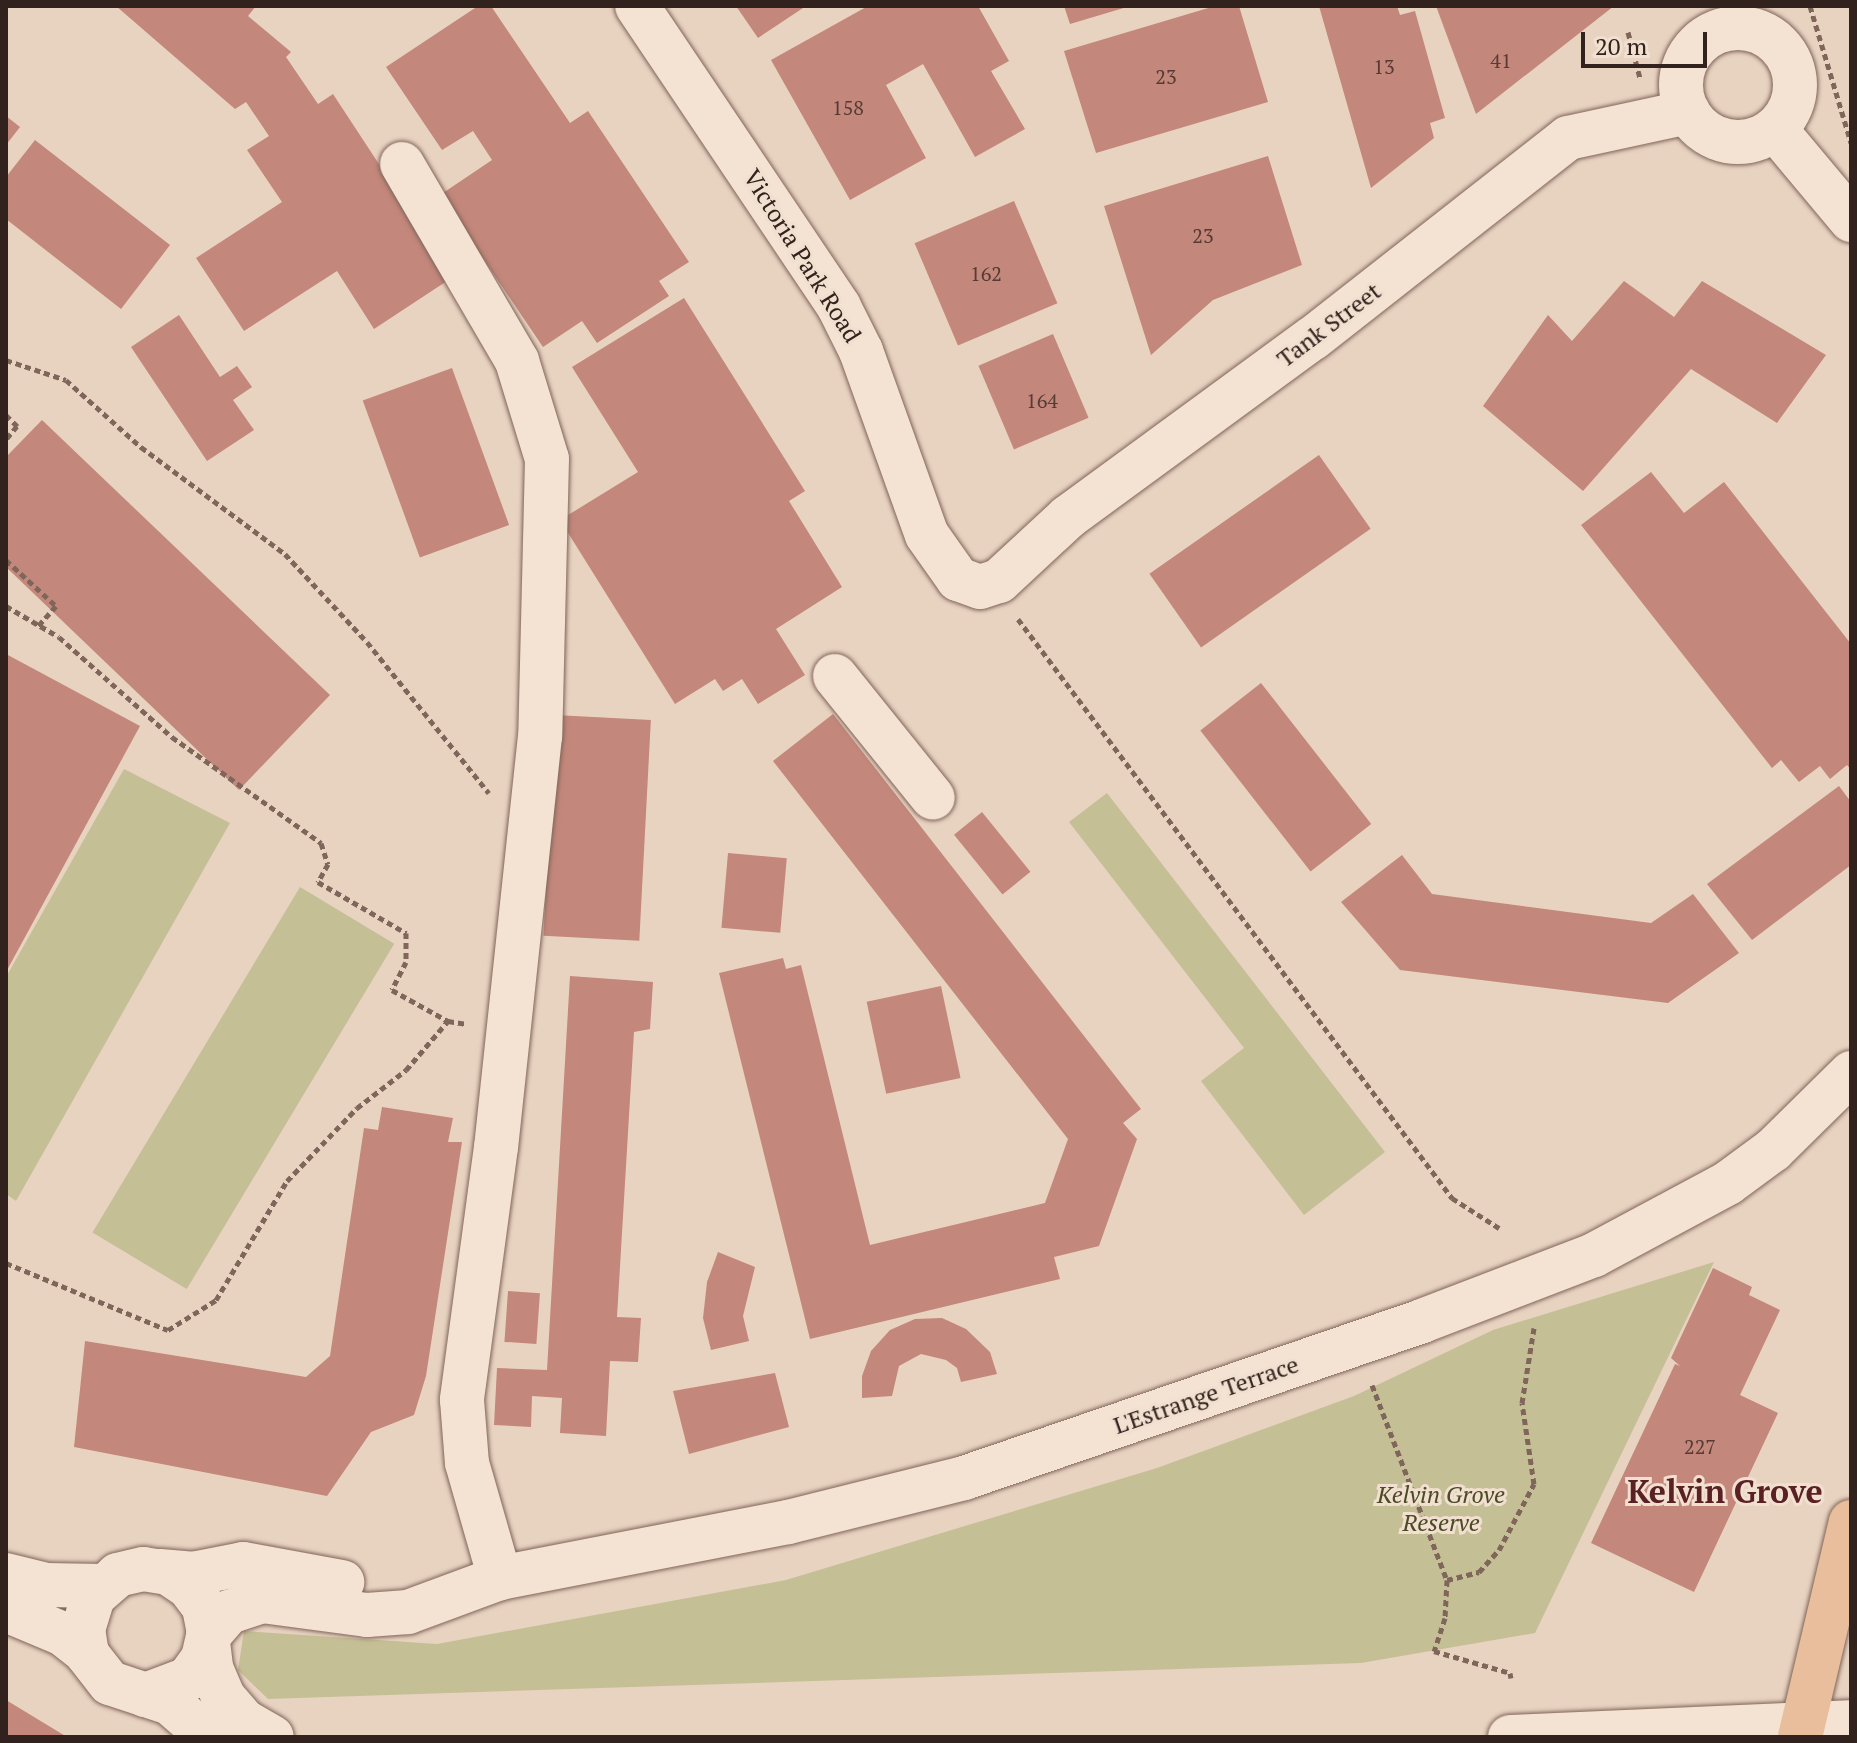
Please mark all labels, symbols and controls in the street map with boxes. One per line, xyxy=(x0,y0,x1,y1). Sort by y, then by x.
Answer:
scale bar xyxy=(1585,16,1711,66)
text: 20 m xyxy=(1595,30,1647,62)
house number: 41 xyxy=(1490,48,1512,72)
house number: 13 xyxy=(1373,54,1395,78)
house number: 23 xyxy=(1155,64,1177,88)
house number: 158 xyxy=(832,95,864,119)
street label: Victoria Park Road xyxy=(737,164,867,348)
house number: 23 xyxy=(1192,223,1214,247)
house number: 162 xyxy=(970,261,1002,285)
street label: Tank Street xyxy=(1271,277,1387,373)
house number: 164 xyxy=(1026,388,1058,412)
street label: L'Estrange Terrace xyxy=(1110,1350,1302,1440)
house number: 227 xyxy=(1684,1434,1716,1458)
district label: Kelvin Grove xyxy=(1627,1472,1823,1510)
park label: Kelvin Grove Reserve xyxy=(1377,1481,1505,1537)

